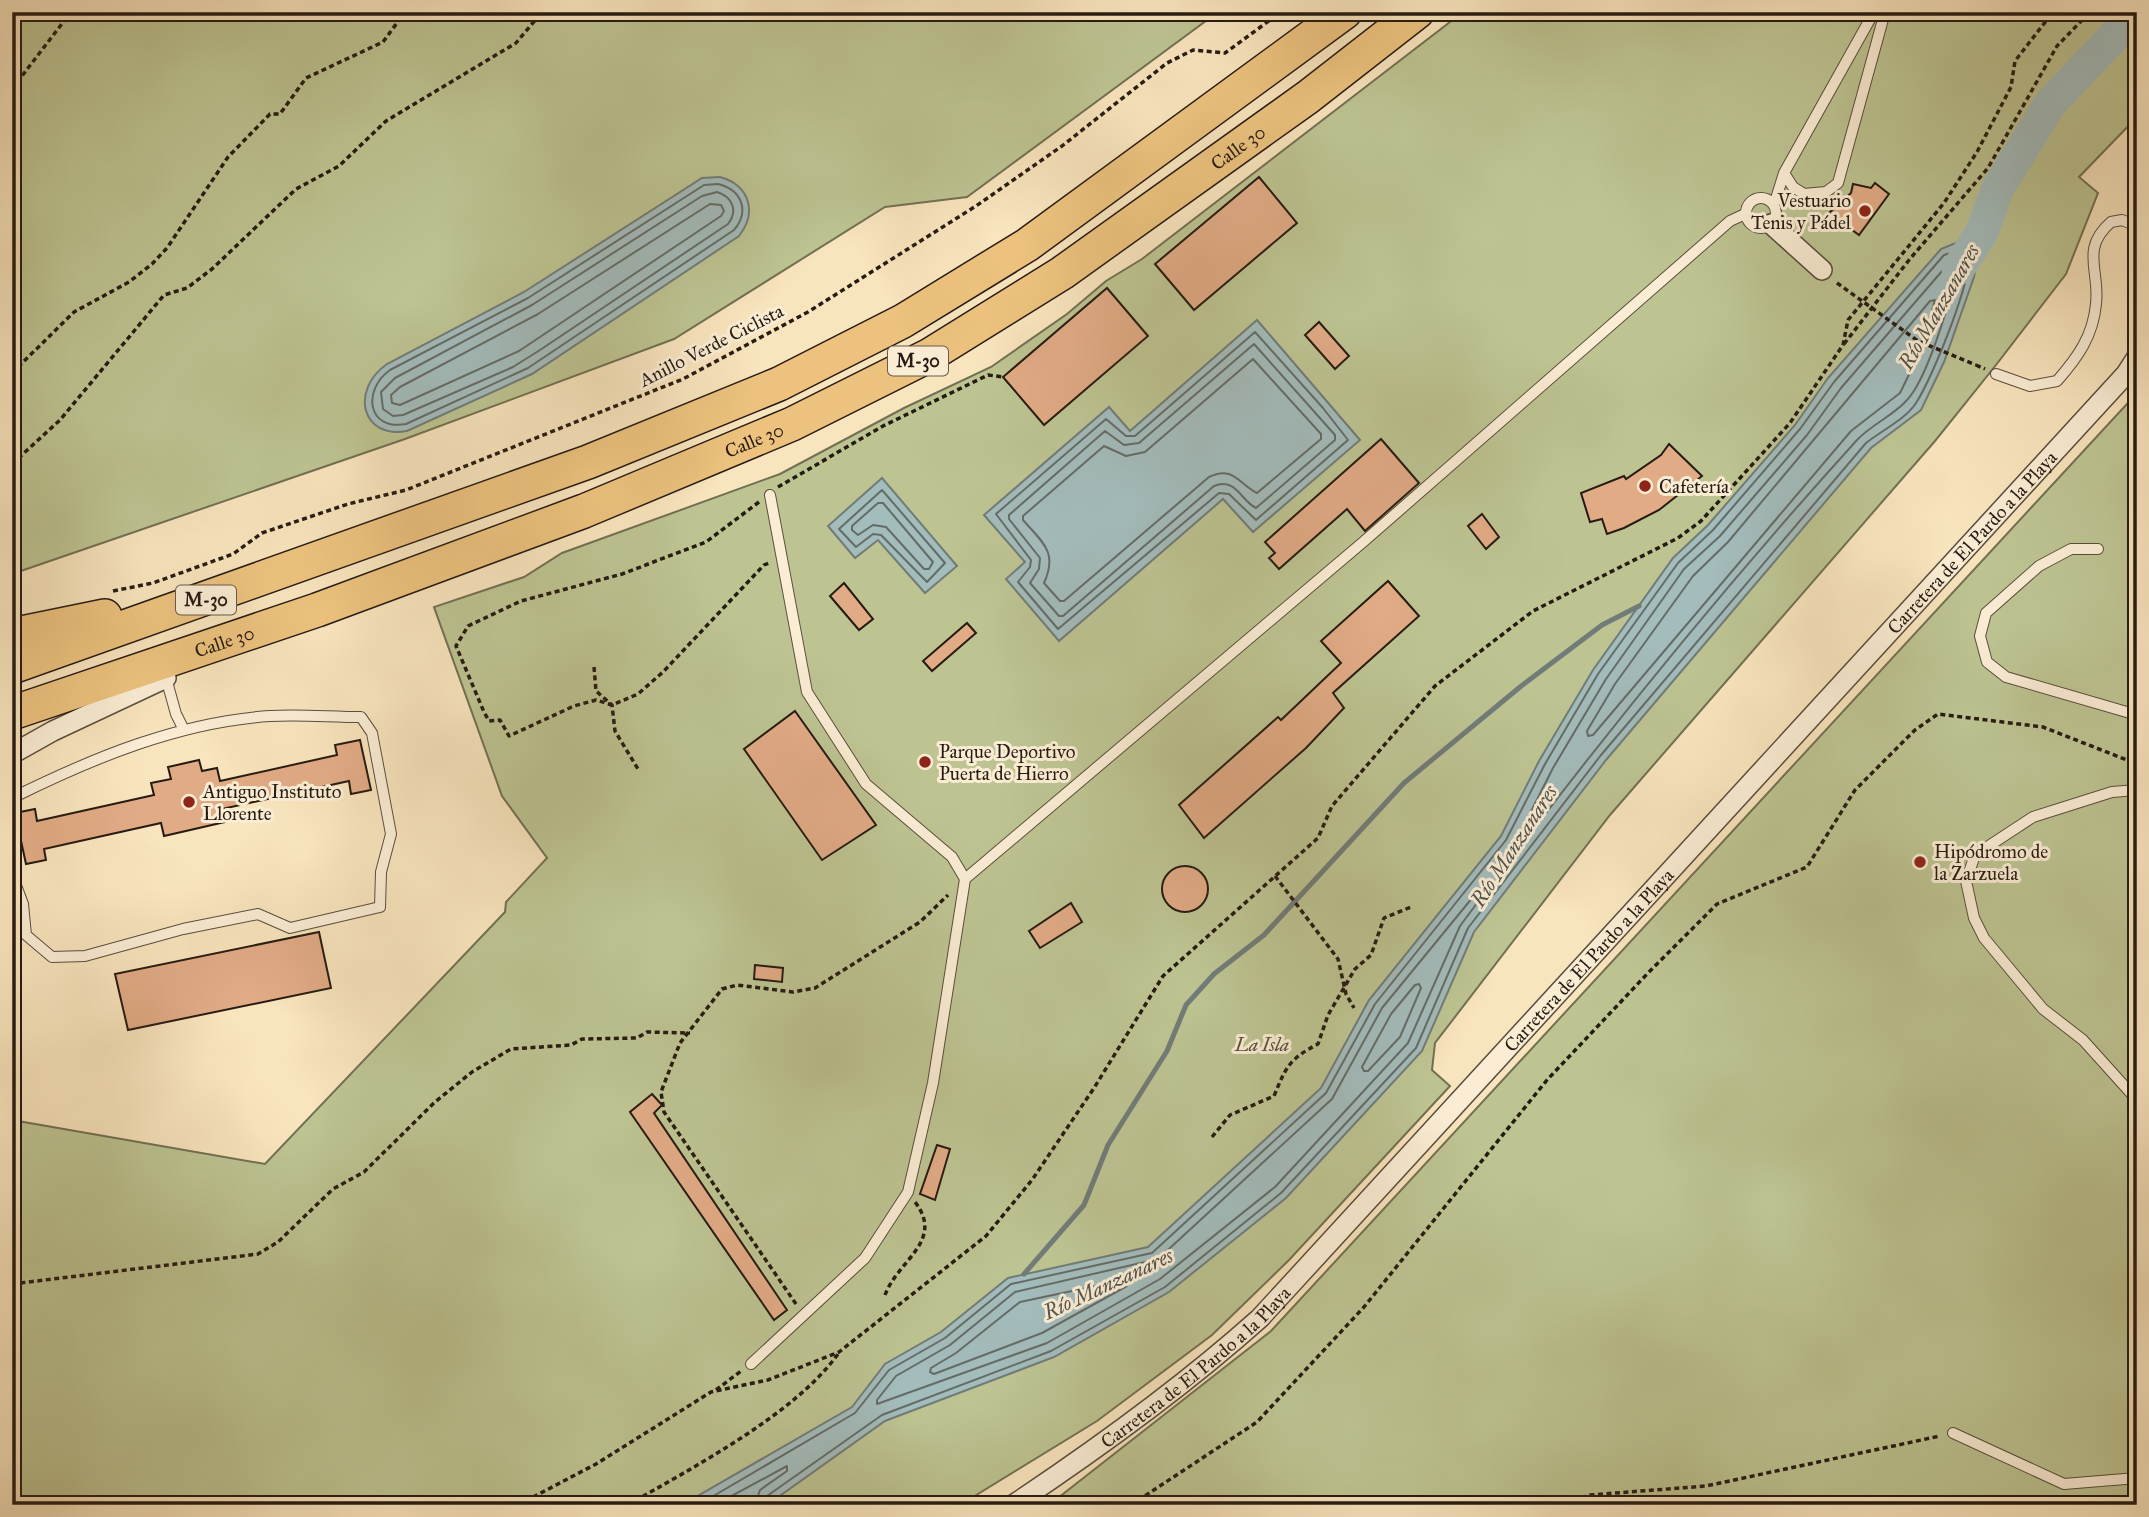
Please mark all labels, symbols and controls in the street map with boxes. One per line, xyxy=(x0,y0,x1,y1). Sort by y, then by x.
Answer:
street label: Calle 30 xyxy=(1206,120,1270,175)
place label: Vestuario Tenis y Pádel xyxy=(1751,189,1852,234)
marker: Vestuario Tenis y Pádel xyxy=(1857,203,1873,219)
water label: Río Manzanares xyxy=(1892,239,1986,375)
street label: Anillo Verde Ciclista xyxy=(634,299,788,392)
road number: M-30 xyxy=(888,346,948,376)
street label: Calle 30 xyxy=(721,418,787,463)
street label: Carretera de El Pardo a la Playa xyxy=(1882,445,2063,639)
place label: Cafetería xyxy=(1659,475,1730,498)
marker: Cafetería xyxy=(1637,478,1653,494)
road number: M-30 xyxy=(176,586,236,614)
street label: Calle 30 xyxy=(191,621,257,663)
place label: Parque Deportivo Puerta de Hierro xyxy=(939,740,1076,785)
marker: Parque Deportivo Puerta de Hierro xyxy=(917,754,933,770)
water label: Río Manzanares xyxy=(1464,779,1564,913)
place label: Antiguo Instituto Llorente xyxy=(202,780,342,825)
marker: Antiguo Instituto Llorente xyxy=(181,794,197,810)
place label: Hipódromo de la Zarzuela xyxy=(1934,840,2048,885)
marker: Hipódromo de la Zarzuela xyxy=(1912,854,1928,870)
street label: Carretera de El Pardo a la Playa xyxy=(1499,863,1679,1057)
park label: La Isla xyxy=(1234,1033,1289,1056)
water label: Río Manzanares xyxy=(1038,1242,1178,1326)
street label: Carretera de El Pardo a la Playa xyxy=(1096,1281,1296,1453)

